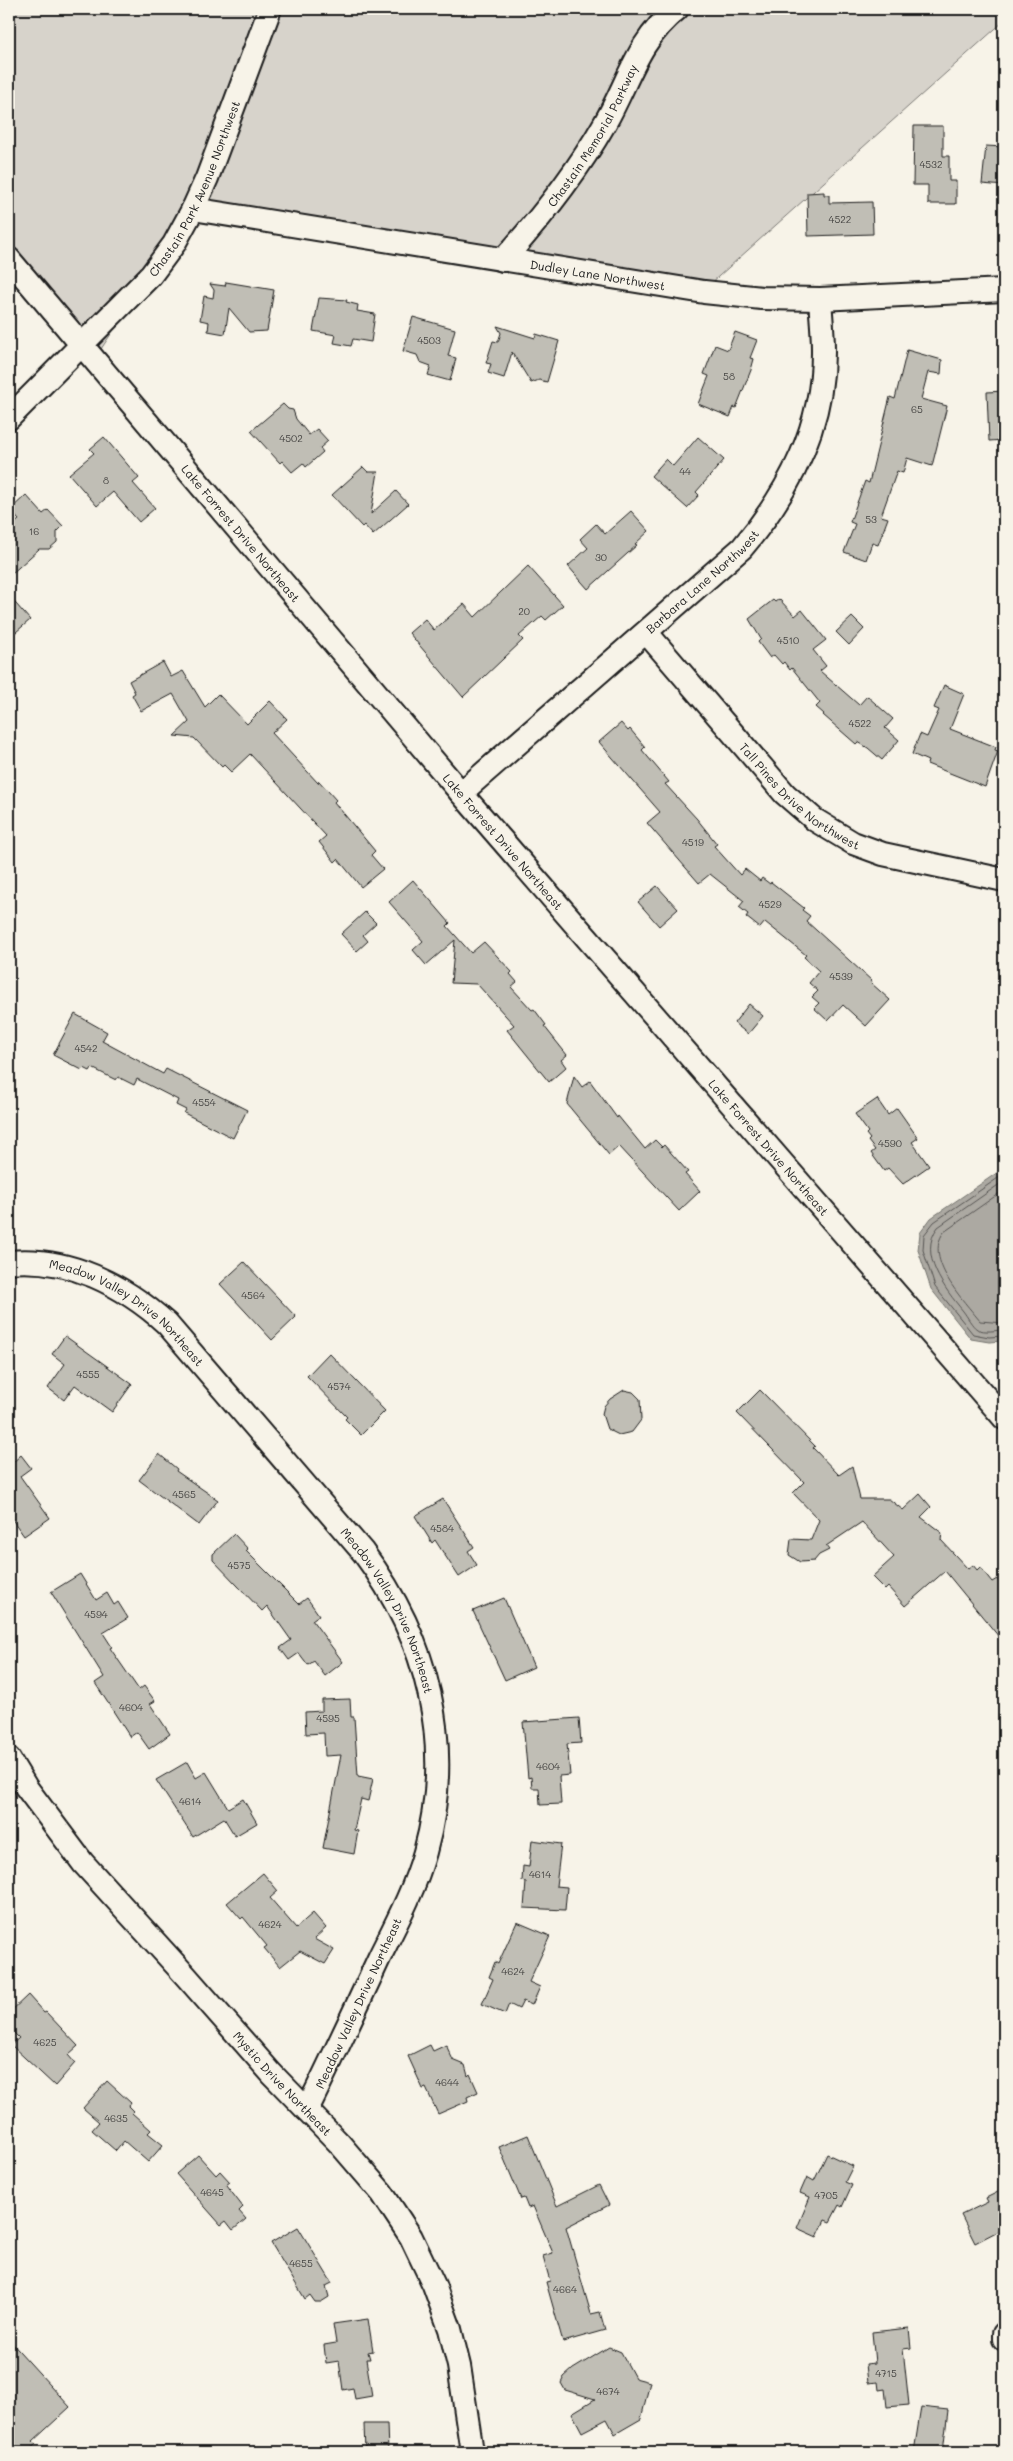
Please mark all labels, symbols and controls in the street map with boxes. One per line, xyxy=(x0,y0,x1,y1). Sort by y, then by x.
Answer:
street label: Chastain Memorial Parkway xyxy=(543,61,641,210)
street label: Chastain Park Avenue Northwest xyxy=(145,98,243,279)
house number: 4532 xyxy=(919,157,943,171)
house number: 4522 xyxy=(829,212,851,226)
street label: Dudley Lane Northwest xyxy=(529,256,666,294)
house number: 4503 xyxy=(417,333,441,347)
house number: 58 xyxy=(723,369,735,383)
house number: 65 xyxy=(911,402,923,416)
house number: 4502 xyxy=(279,431,303,445)
street label: Lake Forrest Drive Northeast xyxy=(178,461,304,605)
house number: 44 xyxy=(679,464,691,478)
house number: 8 xyxy=(103,473,109,487)
house number: 53 xyxy=(865,512,877,526)
house number: 16 xyxy=(29,524,39,538)
street label: Barbara Lane Northwest xyxy=(642,526,762,636)
house number: 30 xyxy=(595,550,607,564)
house number: 20 xyxy=(518,604,530,618)
house number: 4510 xyxy=(777,633,799,647)
house number: 4522 xyxy=(849,716,871,730)
street label: Tall Pines Drive Northwest xyxy=(736,739,862,853)
street label: Lake Forrest Drive Northeast xyxy=(440,770,567,913)
house number: 4519 xyxy=(682,835,704,849)
house number: 4529 xyxy=(758,897,782,911)
house number: 4539 xyxy=(829,969,853,983)
house number: 4542 xyxy=(74,1041,98,1055)
street label: Lake Forrest Drive Northeast xyxy=(705,1076,832,1219)
house number: 4554 xyxy=(192,1095,216,1109)
house number: 4590 xyxy=(878,1136,902,1150)
street label: Meadow Valley Drive Northeast xyxy=(48,1255,207,1369)
house number: 4564 xyxy=(241,1288,265,1302)
house number: 4555 xyxy=(76,1367,100,1381)
house number: 4574 xyxy=(327,1379,351,1393)
house number: 4565 xyxy=(172,1487,196,1501)
house number: 4584 xyxy=(430,1521,454,1535)
street label: Meadow Valley Drive Northeast xyxy=(337,1524,437,1695)
house number: 4575 xyxy=(227,1558,251,1572)
house number: 4594 xyxy=(84,1607,108,1621)
house number: 4604 xyxy=(119,1700,143,1714)
house number: 4595 xyxy=(316,1711,340,1725)
house number: 4604 xyxy=(536,1759,560,1773)
house number: 4614 xyxy=(179,1794,201,1808)
house number: 4614 xyxy=(529,1867,551,1881)
street label: Meadow Valley Drive Northeast xyxy=(311,1915,405,2091)
house number: 4624 xyxy=(258,1917,282,1931)
house number: 4624 xyxy=(501,1964,525,1978)
street label: Mystic Drive Northeast xyxy=(230,2028,335,2139)
house number: 4625 xyxy=(33,2035,57,2049)
house number: 4644 xyxy=(435,2075,459,2089)
house number: 4635 xyxy=(104,2111,128,2125)
house number: 4645 xyxy=(200,2185,224,2199)
house number: 4705 xyxy=(814,2188,838,2202)
house number: 4655 xyxy=(289,2256,313,2270)
house number: 4664 xyxy=(553,2282,577,2296)
house number: 4715 xyxy=(875,2366,897,2380)
house number: 4674 xyxy=(596,2384,620,2398)

